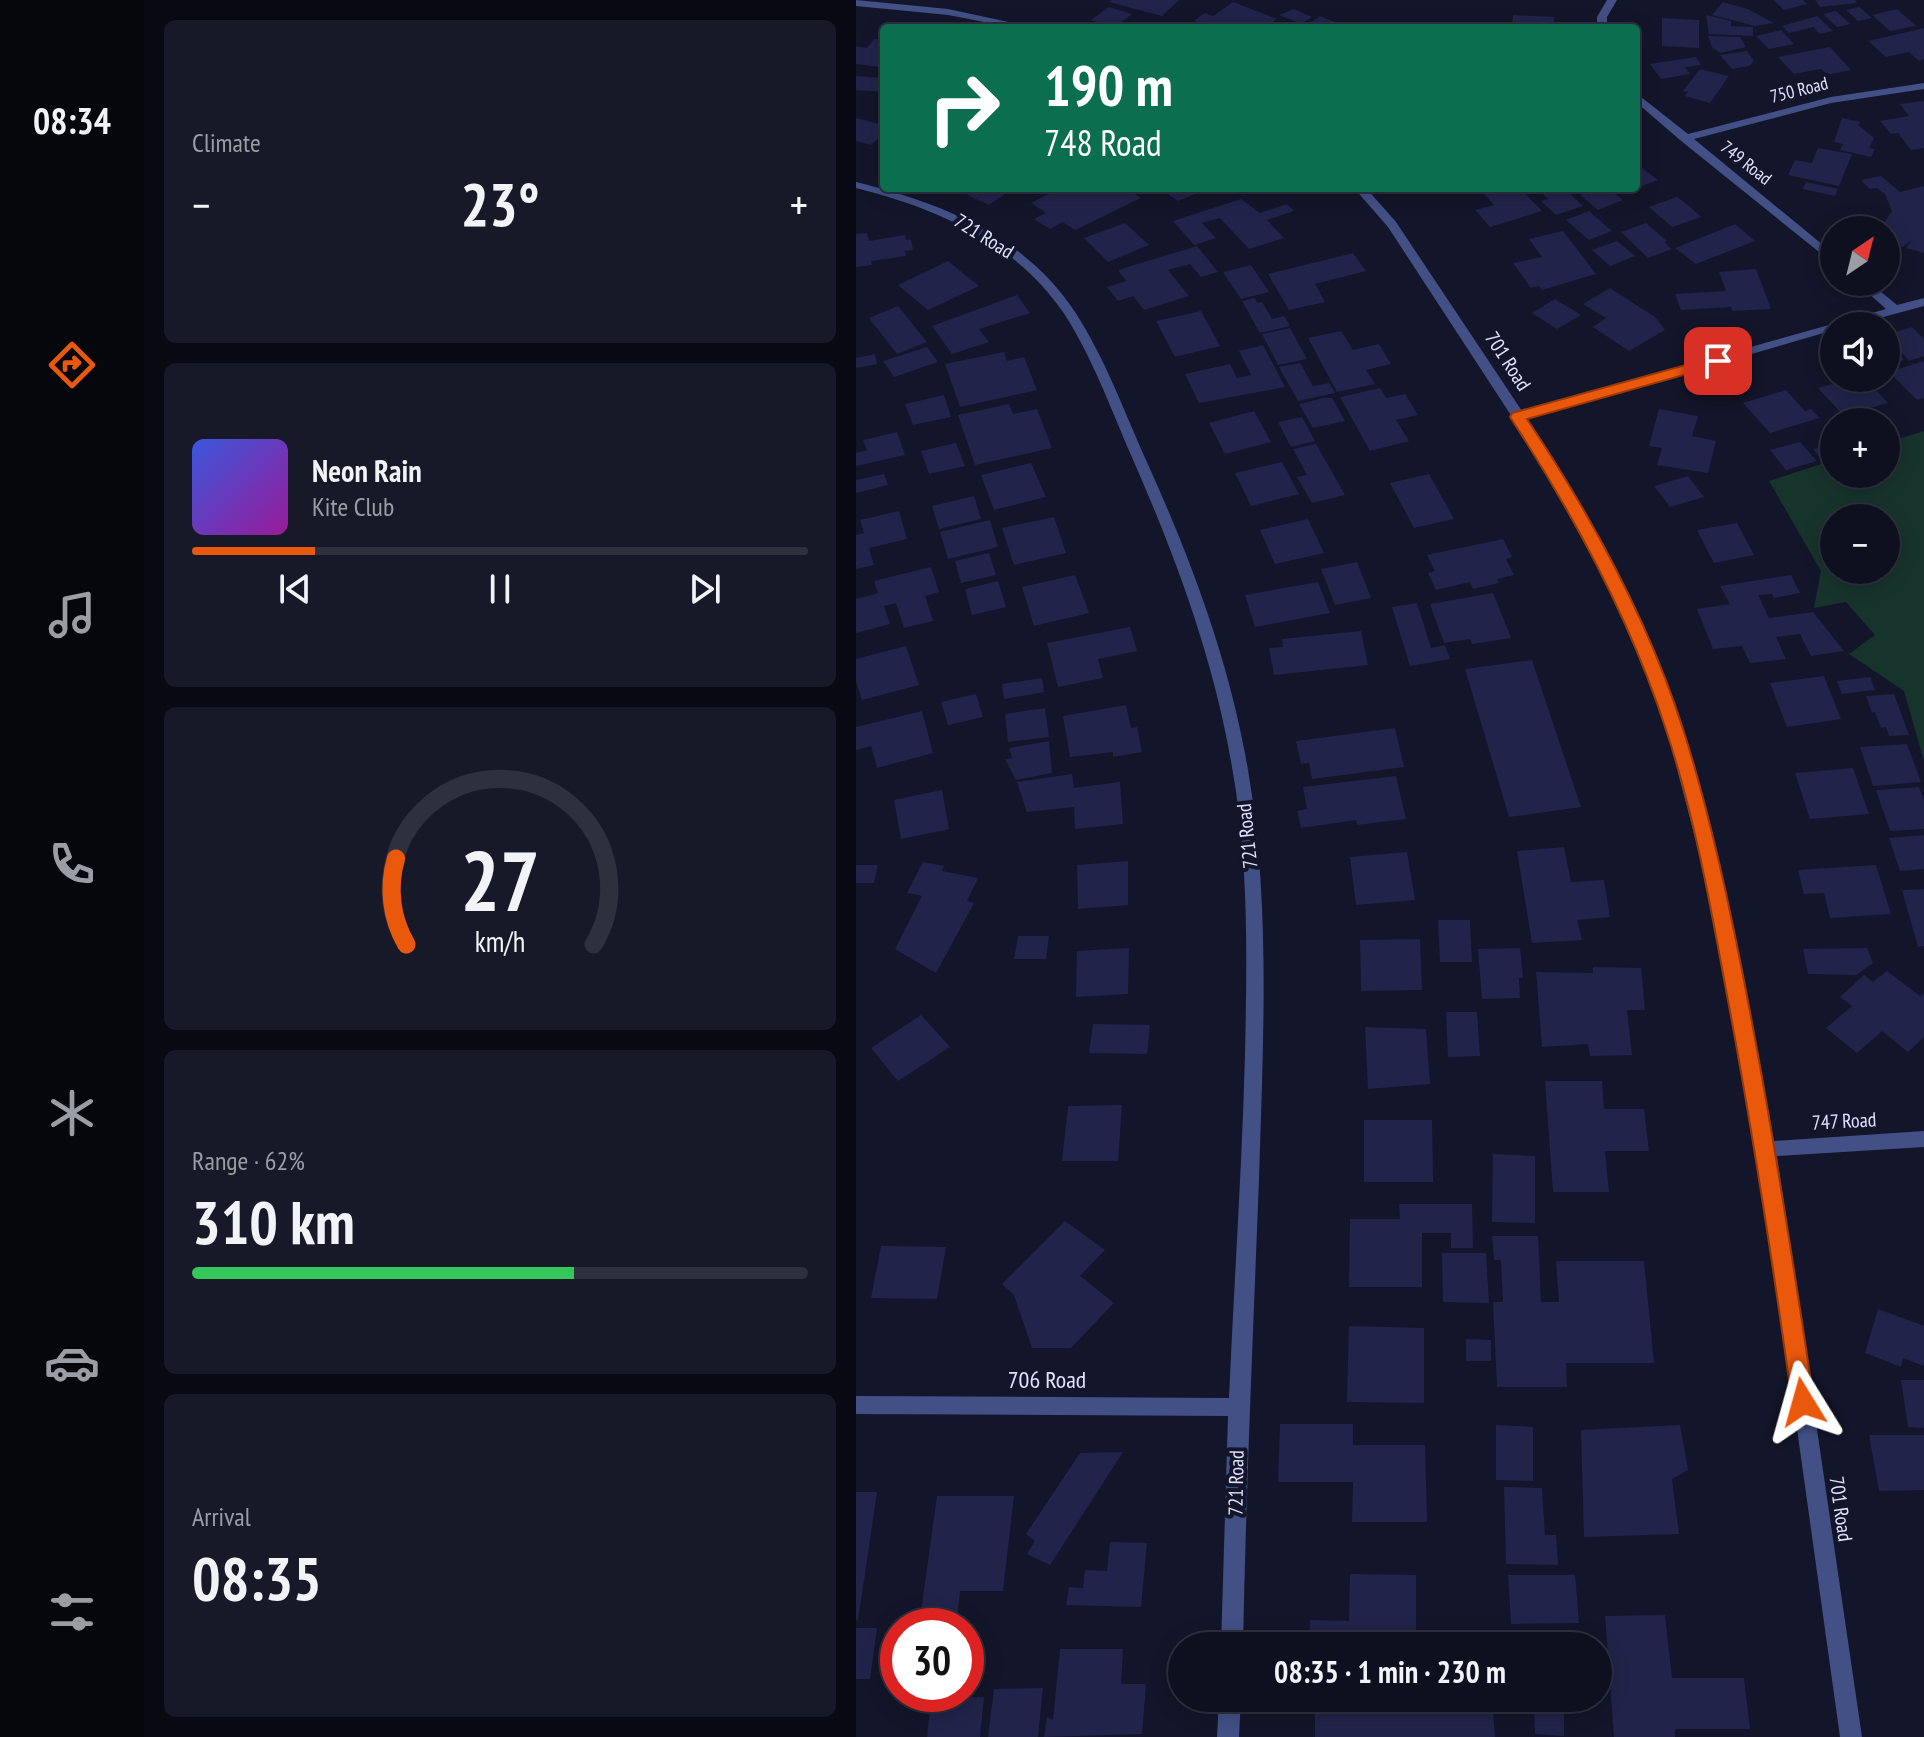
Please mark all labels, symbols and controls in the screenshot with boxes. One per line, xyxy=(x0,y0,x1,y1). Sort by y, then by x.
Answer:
text: 190 m xyxy=(1044,49,1173,121)
icon: right xyxy=(912,56,1016,160)
street label: 750 Road xyxy=(1768,71,1830,108)
text: 08:34 xyxy=(33,97,111,144)
text: 748 Road xyxy=(1044,119,1162,166)
text: Climate xyxy=(192,126,261,159)
street label: 749 Road xyxy=(1716,135,1777,190)
text: 23° xyxy=(460,165,540,243)
text: − xyxy=(192,176,210,233)
text: + xyxy=(790,176,808,233)
street label: 721 Road xyxy=(949,208,1019,264)
north arrow xyxy=(1820,216,1900,296)
map controls xyxy=(1820,216,1900,584)
button: sound xyxy=(1820,312,1900,392)
street label: 701 Road xyxy=(1479,327,1537,395)
pin xyxy=(1684,327,1752,395)
icon: directions xyxy=(44,337,100,393)
icon: arrive xyxy=(1696,339,1740,383)
button: + xyxy=(1820,408,1900,488)
text: Neon Rain xyxy=(312,451,422,490)
text: Kite Club xyxy=(312,490,394,523)
button: − xyxy=(1820,504,1900,584)
icon: previous xyxy=(273,567,317,611)
icon: pause xyxy=(478,567,522,611)
icon: next xyxy=(683,567,727,611)
icon: music xyxy=(44,587,100,643)
street label: 721 Road xyxy=(1231,802,1263,870)
text: 27 xyxy=(460,825,540,933)
icon: phone xyxy=(44,836,100,892)
text: km/h xyxy=(475,923,525,960)
icon: climate xyxy=(44,1085,100,1141)
street label: 747 Road xyxy=(1811,1106,1877,1136)
text: Range · 62% xyxy=(192,1144,305,1177)
text: 310 km xyxy=(192,1183,355,1261)
icon: car xyxy=(44,1335,100,1391)
position arrow xyxy=(1761,1360,1845,1444)
street label: 706 Road xyxy=(1008,1364,1086,1395)
street label: 721 Road xyxy=(1222,1450,1250,1516)
street label: 701 Road xyxy=(1824,1475,1858,1543)
text: Arrival xyxy=(192,1500,251,1533)
text: 08:35 xyxy=(192,1539,322,1617)
icon: filters xyxy=(44,1584,100,1640)
speed limit sign: 30 xyxy=(880,1608,984,1712)
text: 08:35 · 1 min · 230 m xyxy=(1274,1652,1506,1691)

